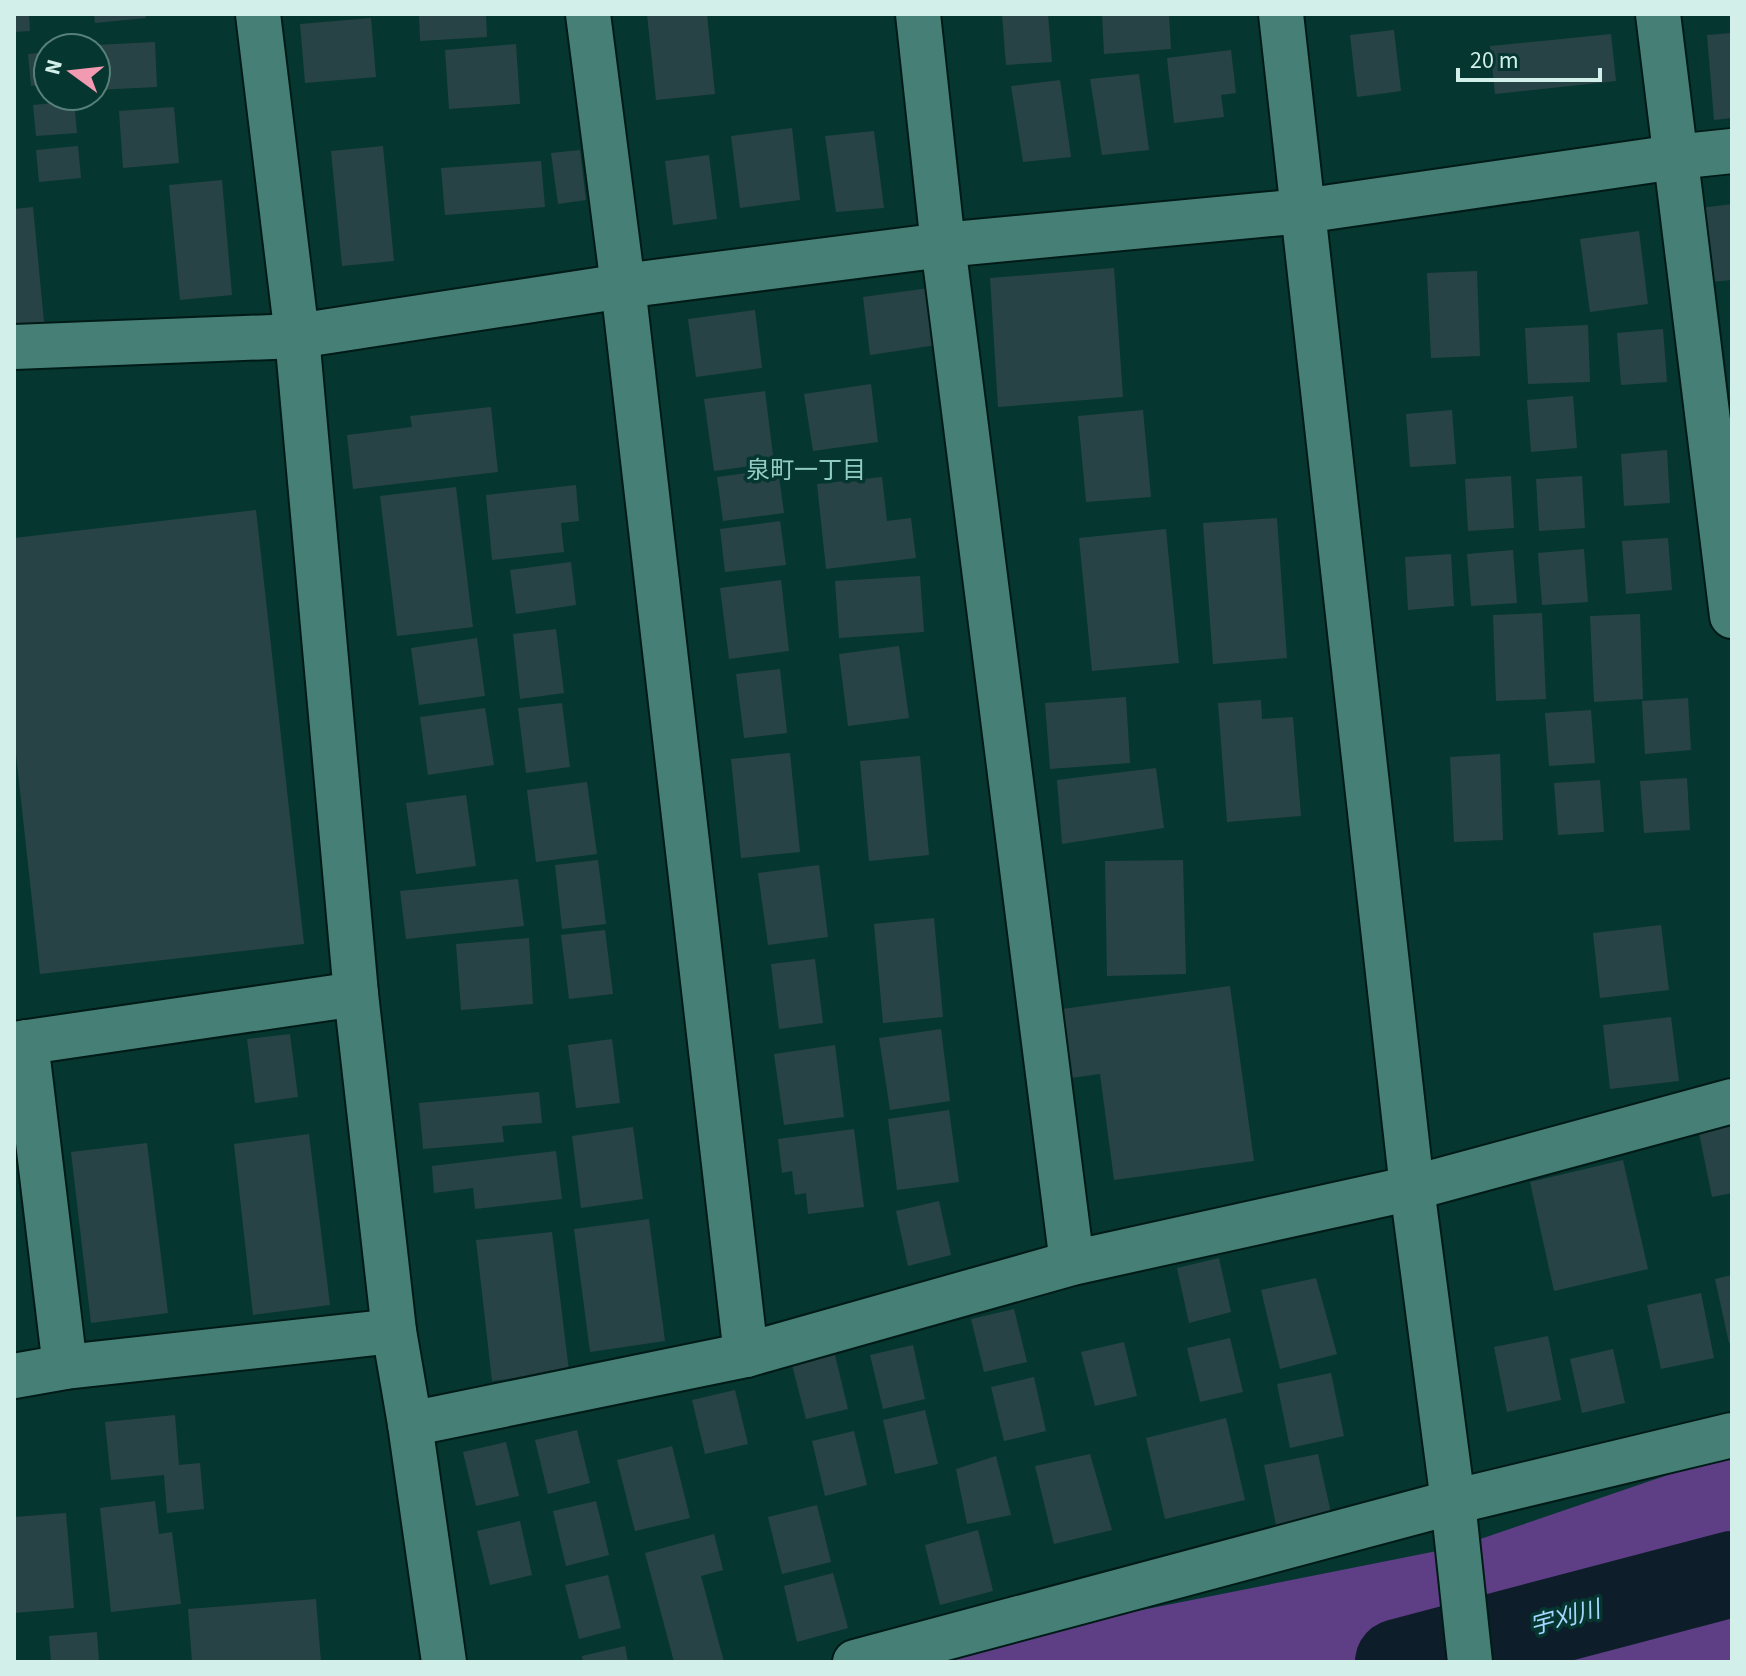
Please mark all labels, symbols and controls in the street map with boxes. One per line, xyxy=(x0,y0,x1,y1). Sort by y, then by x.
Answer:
north arrow xyxy=(32,32,112,112)
scale bar xyxy=(1458,32,1600,82)
text: 20 m xyxy=(1470,43,1519,78)
text: N xyxy=(36,56,71,78)
district label: 泉町一丁目 xyxy=(746,453,866,488)
water label: 宇刈川 xyxy=(1526,1591,1607,1644)

